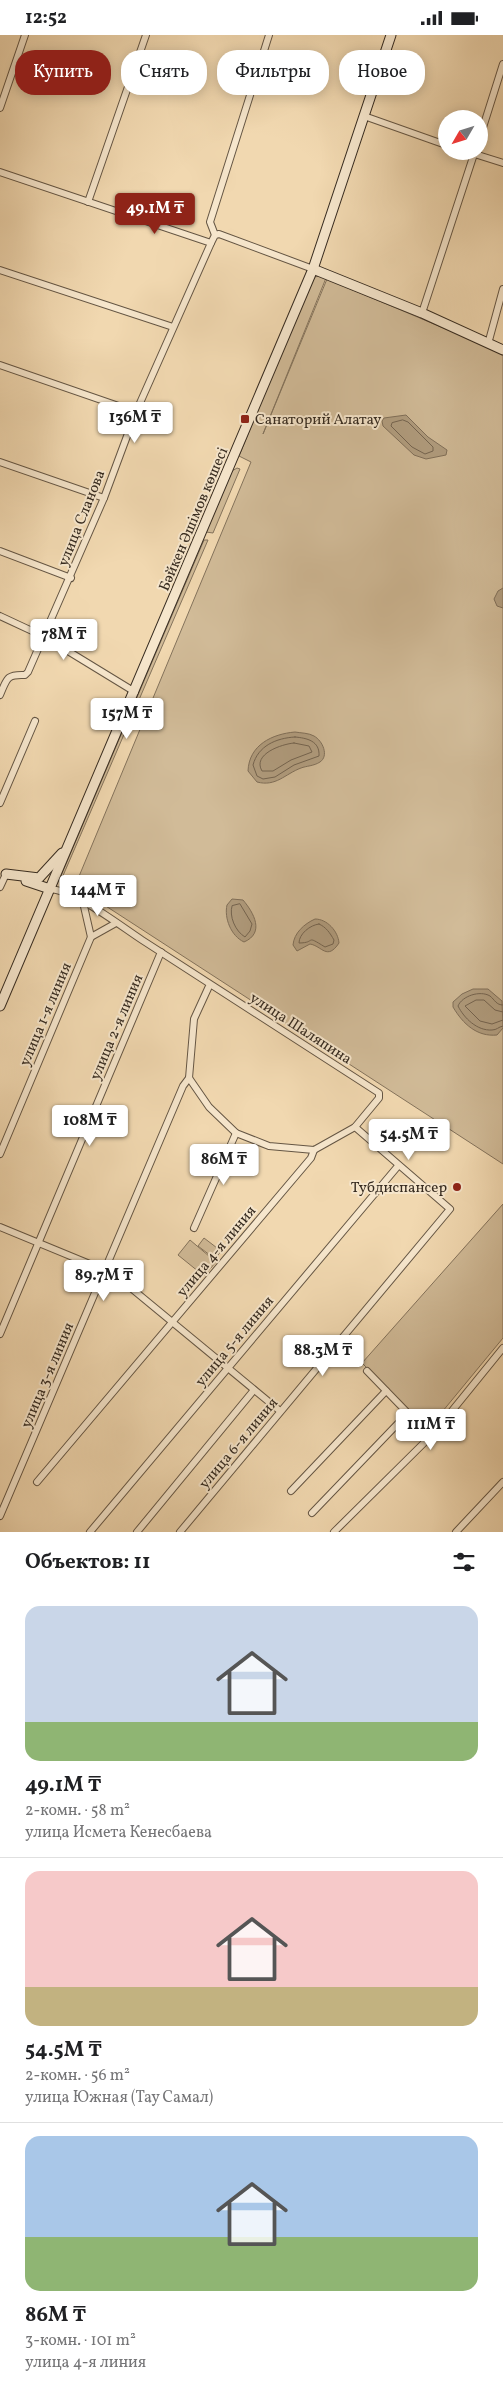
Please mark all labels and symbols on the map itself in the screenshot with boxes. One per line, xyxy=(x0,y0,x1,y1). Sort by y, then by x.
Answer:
north arrow xyxy=(438,110,488,160)
pin: 49.1M ₸ xyxy=(109,193,201,235)
pin: 136M ₸ xyxy=(94,401,176,444)
place label: Санаторий Алатау xyxy=(255,410,381,431)
marker: Санаторий Алатау xyxy=(239,413,251,425)
street label: Бәйкен Әшімов көшесі xyxy=(155,444,234,595)
street label: улица Сланова xyxy=(53,467,111,570)
pin: 78M ₸ xyxy=(29,619,99,661)
pin: 157M ₸ xyxy=(86,697,168,740)
pin: 144M ₸ xyxy=(57,875,139,917)
street label: улица 1-я линия xyxy=(15,959,78,1070)
street label: улица 2-я линия xyxy=(86,971,149,1084)
street label: улица Шаляпина xyxy=(245,988,355,1070)
pin: 108M ₸ xyxy=(49,1105,131,1147)
pin: 54.5M ₸ xyxy=(363,1119,455,1161)
pin: 86M ₸ xyxy=(189,1143,259,1186)
place label: Тубдиспансер xyxy=(351,1178,447,1199)
marker: Тубдиспансер xyxy=(451,1181,463,1193)
street label: улица 4-я линия xyxy=(173,1202,262,1302)
pin: 89.7M ₸ xyxy=(58,1259,150,1302)
street label: улица 5-я линия xyxy=(191,1292,279,1392)
street label: улица 3-я линия xyxy=(17,1319,80,1432)
pin: 88.3M ₸ xyxy=(277,1335,369,1377)
street label: улица 6-я линия xyxy=(195,1394,284,1494)
pin: 111M ₸ xyxy=(390,1409,472,1451)

